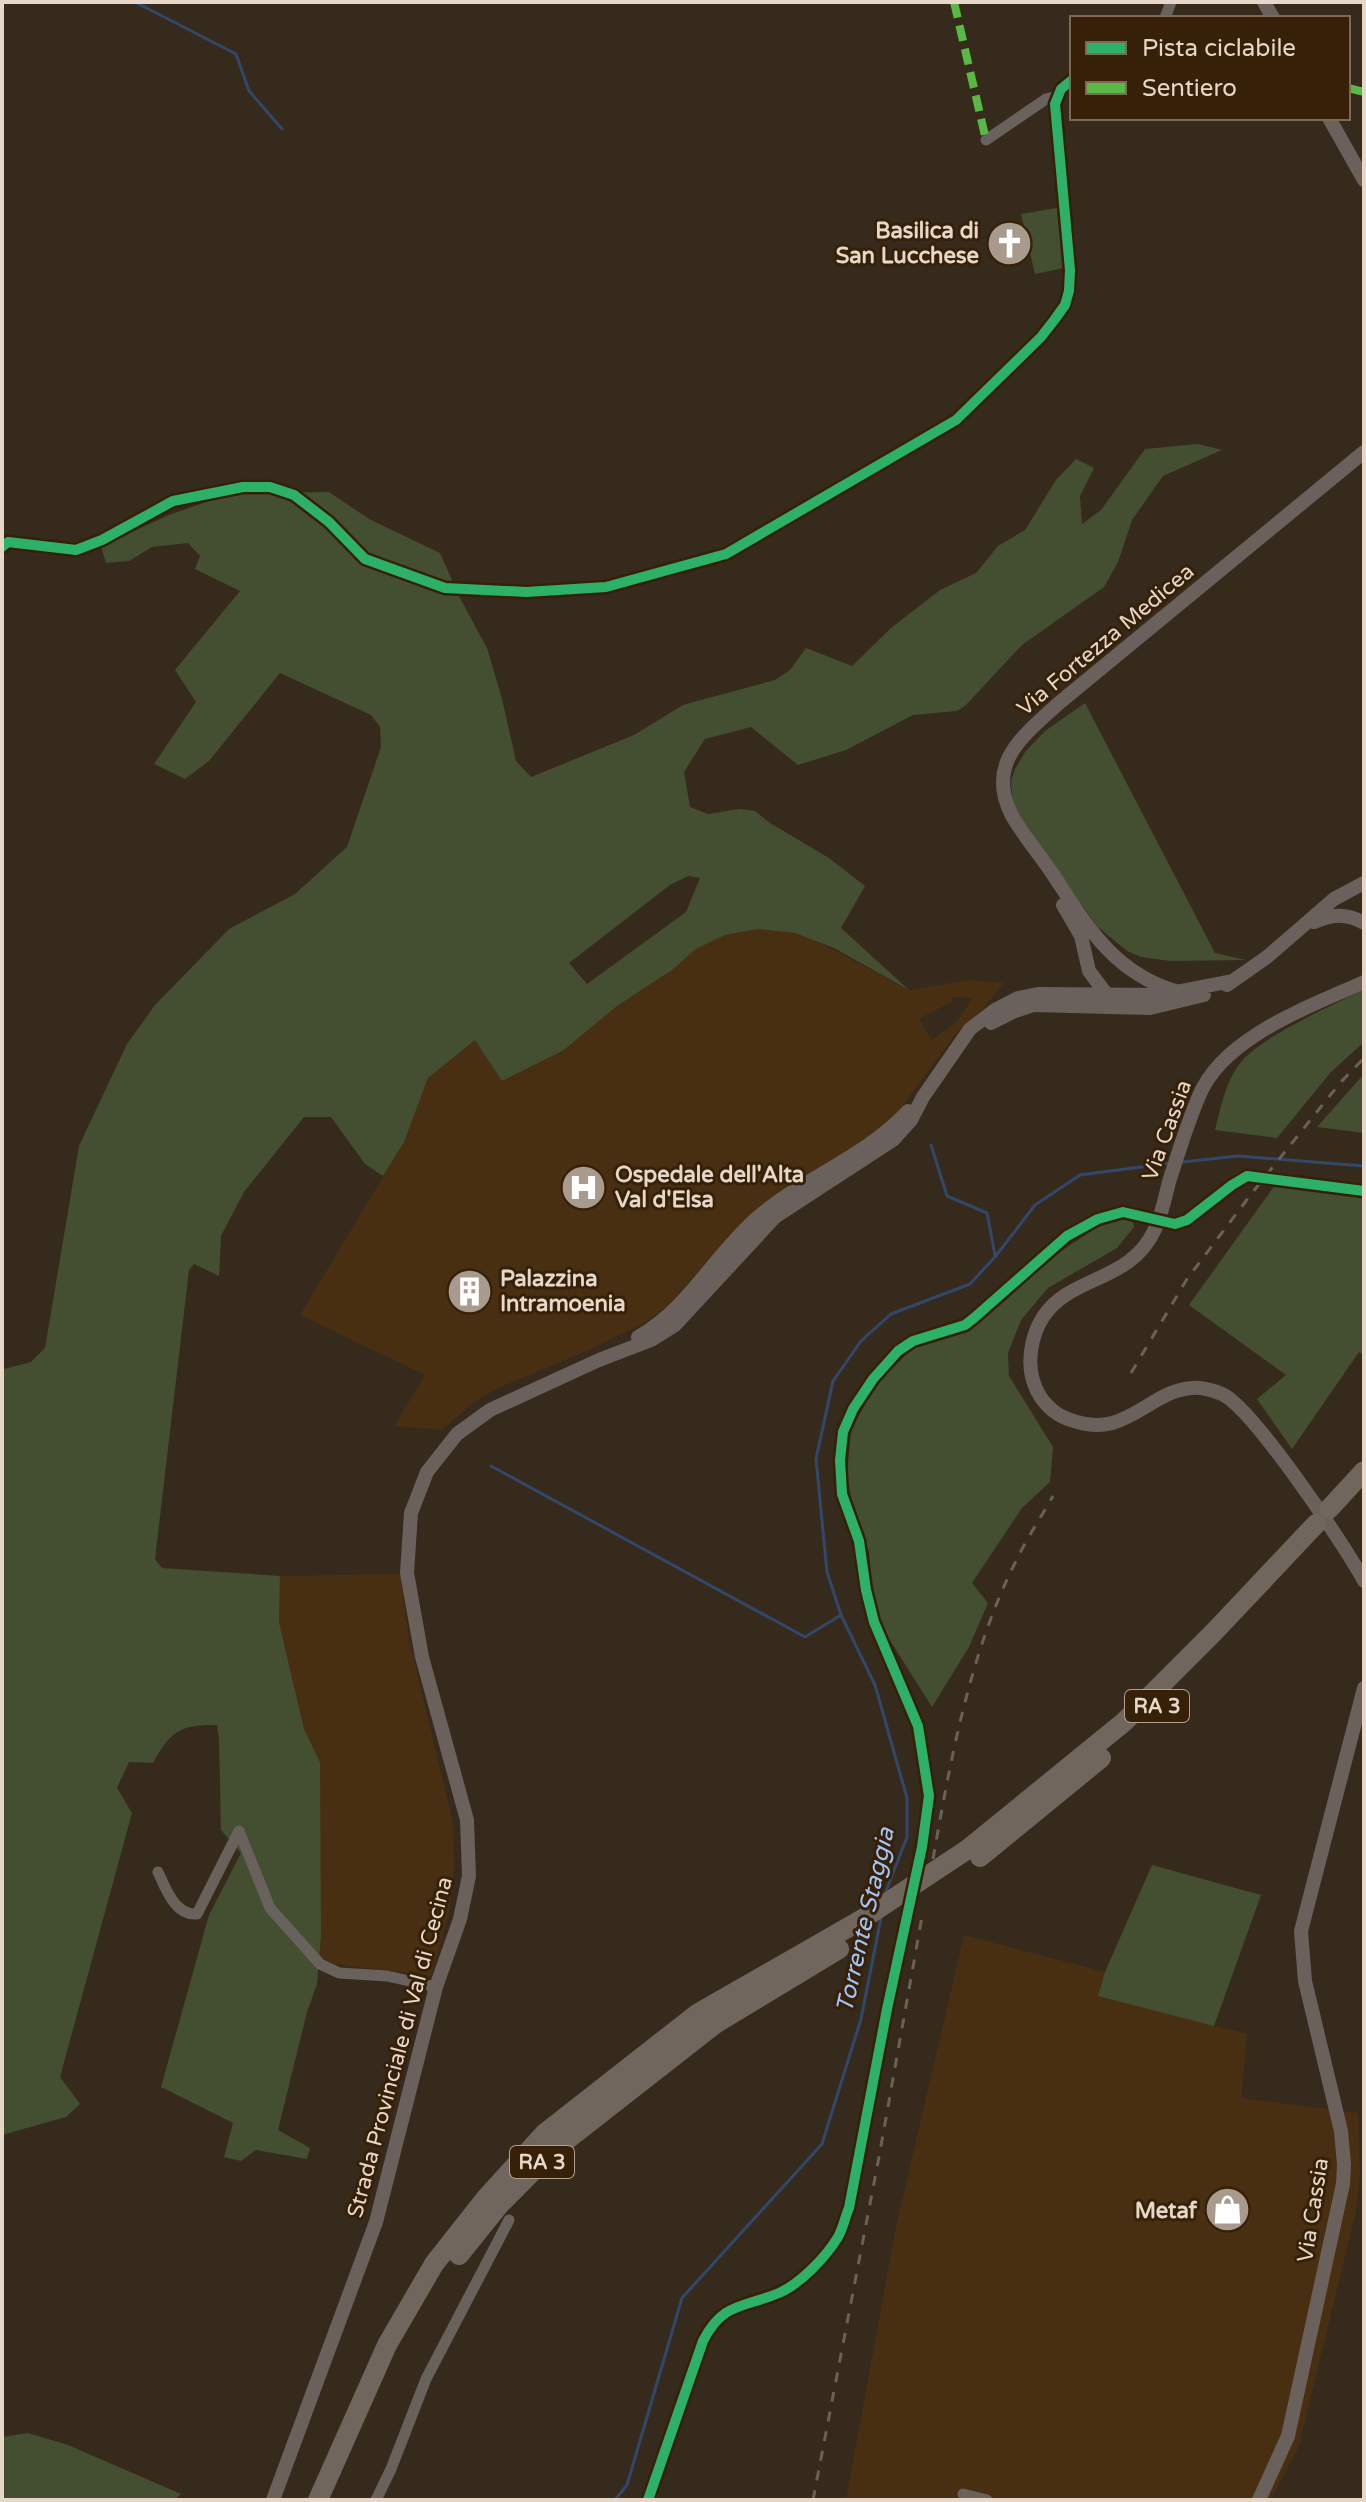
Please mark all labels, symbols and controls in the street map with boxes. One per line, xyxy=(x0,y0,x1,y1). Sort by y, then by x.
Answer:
legend xyxy=(1070,16,1350,120)
text: Pista ciclabile xyxy=(1142,34,1296,63)
text: Sentiero xyxy=(1142,74,1237,103)
place label: Basilica di San Lucchese xyxy=(836,218,979,269)
church icon: Basilica di San Lucchese xyxy=(986,219,1034,267)
street label: Via Fortezza Medicea xyxy=(1012,558,1199,721)
street label: Via Cassia xyxy=(1137,1076,1197,1184)
place label: Ospedale dell'Alta Val d'Elsa xyxy=(615,1162,804,1213)
hospital icon: Ospedale dell'Alta Val d'Elsa xyxy=(560,1163,608,1211)
place label: Palazzina Intramoenia xyxy=(500,1266,626,1317)
building icon: Palazzina Intramoenia xyxy=(445,1267,493,1315)
road number: RA 3 xyxy=(1125,1690,1189,1722)
water label: Torrente Staggia xyxy=(830,1824,901,2016)
street label: Strada Provinciale di Val di Cecina xyxy=(342,1874,458,2221)
road number: RA 3 xyxy=(510,2146,574,2178)
street label: Via Cassia xyxy=(1292,2156,1334,2264)
shop icon: Metaf xyxy=(1204,2186,1252,2234)
place label: Metaf xyxy=(1135,2198,1198,2224)

